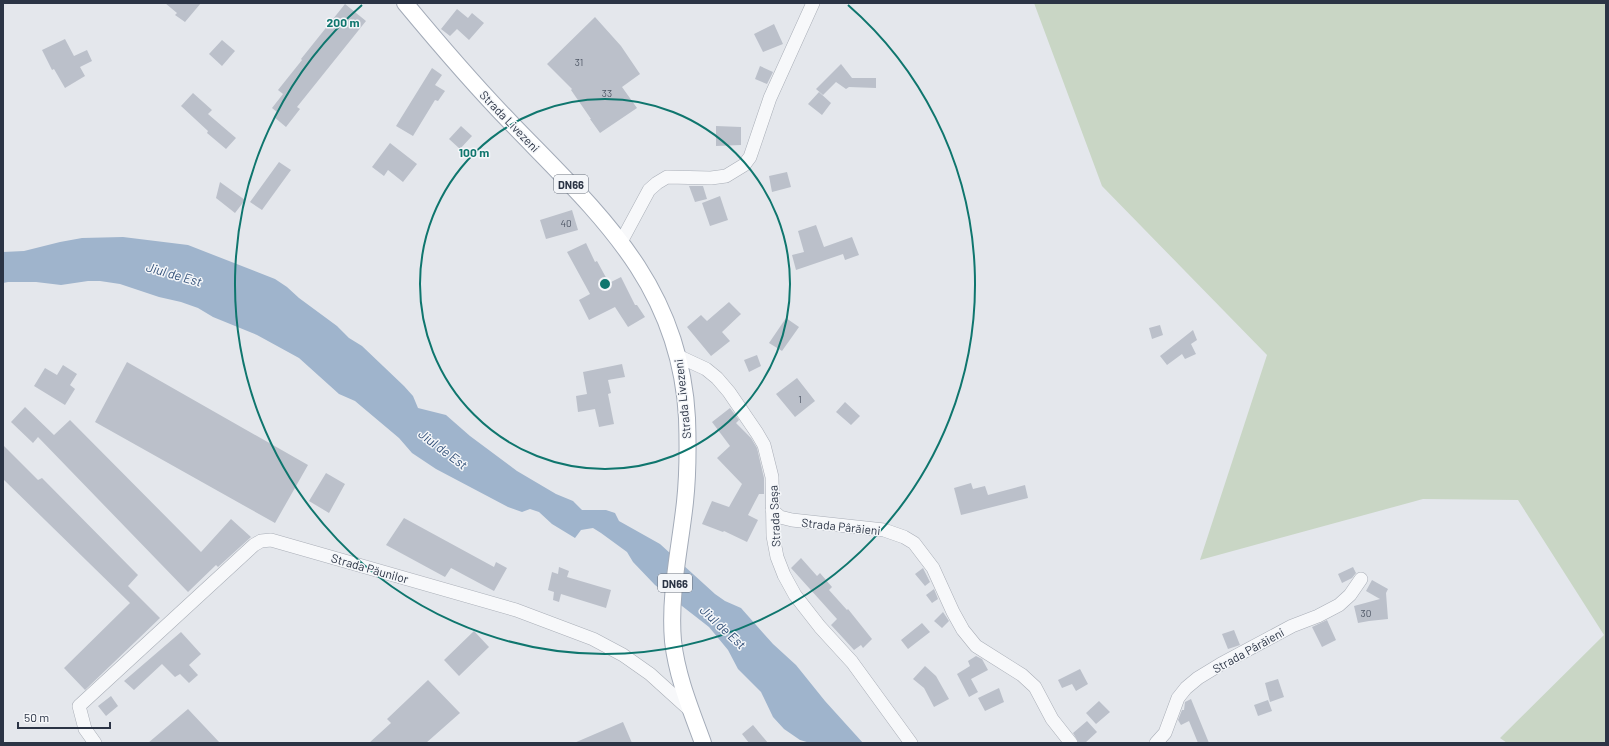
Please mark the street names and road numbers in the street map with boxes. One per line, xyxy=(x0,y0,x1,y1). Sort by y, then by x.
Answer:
street label: Strada Livezeni xyxy=(477,87,543,155)
road number: DN66 xyxy=(554,175,588,193)
street label: Strada Livezeni xyxy=(671,359,693,439)
street label: Strada Saşa xyxy=(765,485,783,547)
street label: Strada Pârăieni xyxy=(801,515,881,537)
street label: Strada Păunilor xyxy=(330,550,411,586)
road number: DN66 xyxy=(658,574,692,592)
street label: Strada Pârăieni xyxy=(1210,625,1286,675)

